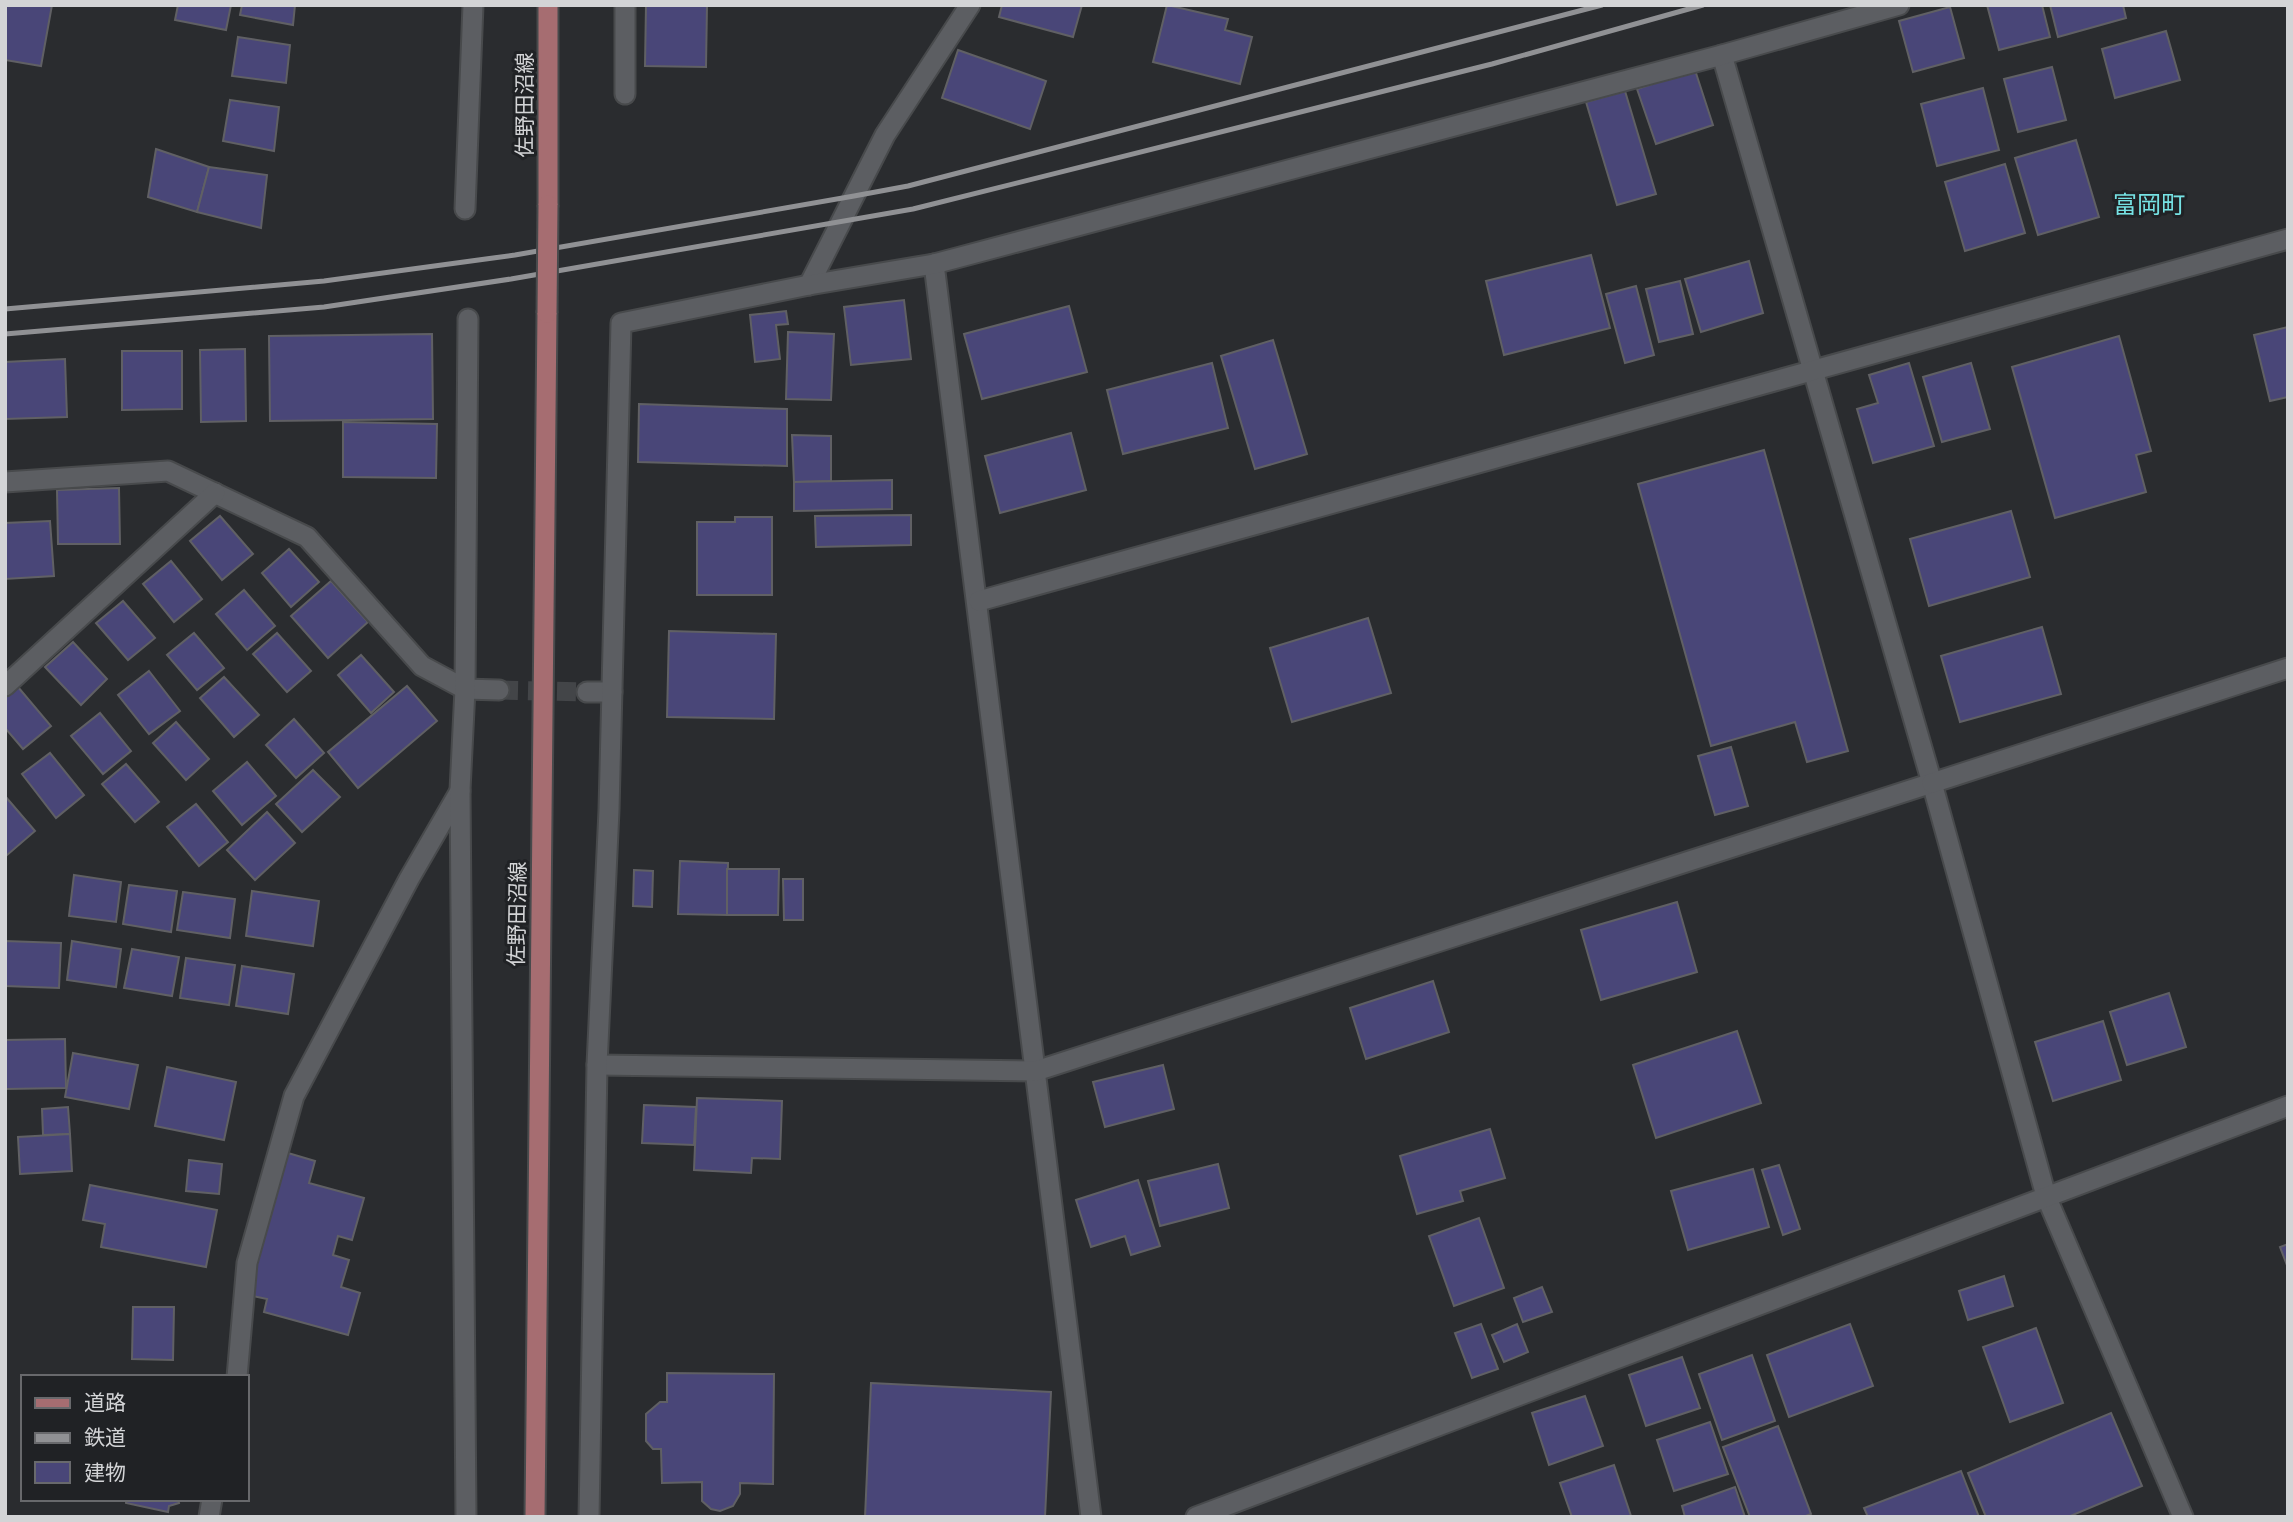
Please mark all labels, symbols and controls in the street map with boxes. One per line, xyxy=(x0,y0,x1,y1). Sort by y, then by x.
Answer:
street label: 佐野田沼線 xyxy=(513,53,538,158)
district label: 富岡町 xyxy=(2113,191,2185,220)
street label: 佐野田沼線 xyxy=(505,861,531,967)
legend xyxy=(21,1375,248,1501)
text: 道路 xyxy=(84,1391,126,1416)
text: 鉄道 xyxy=(84,1426,126,1451)
text: 建物 xyxy=(84,1461,126,1486)

